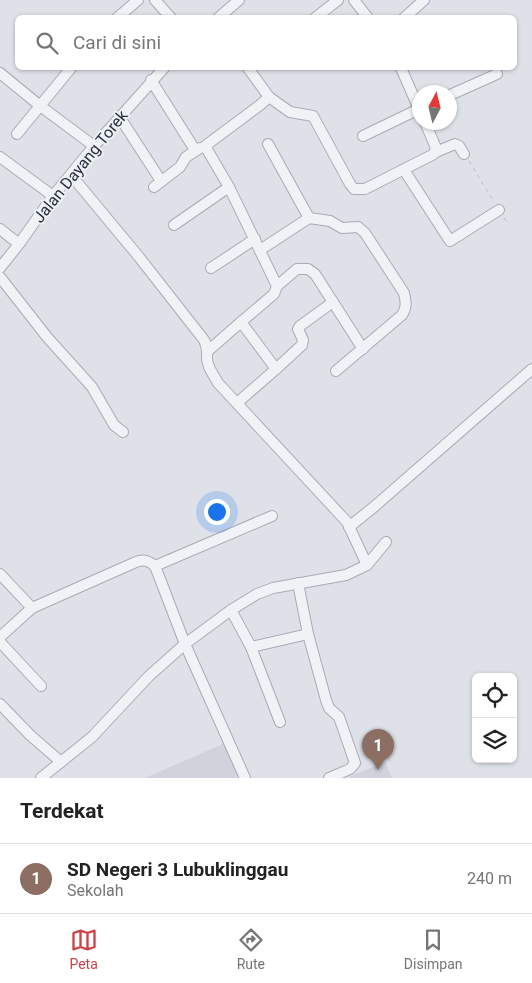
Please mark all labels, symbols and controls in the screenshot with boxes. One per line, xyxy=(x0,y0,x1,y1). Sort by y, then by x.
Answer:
search box xyxy=(15,15,517,70)
icon: search xyxy=(33,29,61,57)
text: Cari di sini xyxy=(73,31,161,54)
north arrow xyxy=(412,85,457,130)
street label: Jalan Dayang Torek xyxy=(29,105,132,226)
your location xyxy=(204,499,230,525)
map controls xyxy=(472,673,517,763)
button: locate xyxy=(472,673,517,718)
button: layers xyxy=(472,718,517,763)
pin: 1 xyxy=(362,729,394,770)
text: Terdekat xyxy=(20,799,104,823)
text: SD Negeri 3 Lubuklinggau xyxy=(67,858,288,881)
text: 1 xyxy=(31,869,41,888)
text: 240 m xyxy=(467,869,512,888)
text: Sekolah xyxy=(67,881,124,900)
tab: Peta xyxy=(69,926,98,972)
tab: Rute xyxy=(237,926,265,972)
tab: Disimpan xyxy=(404,926,463,972)

